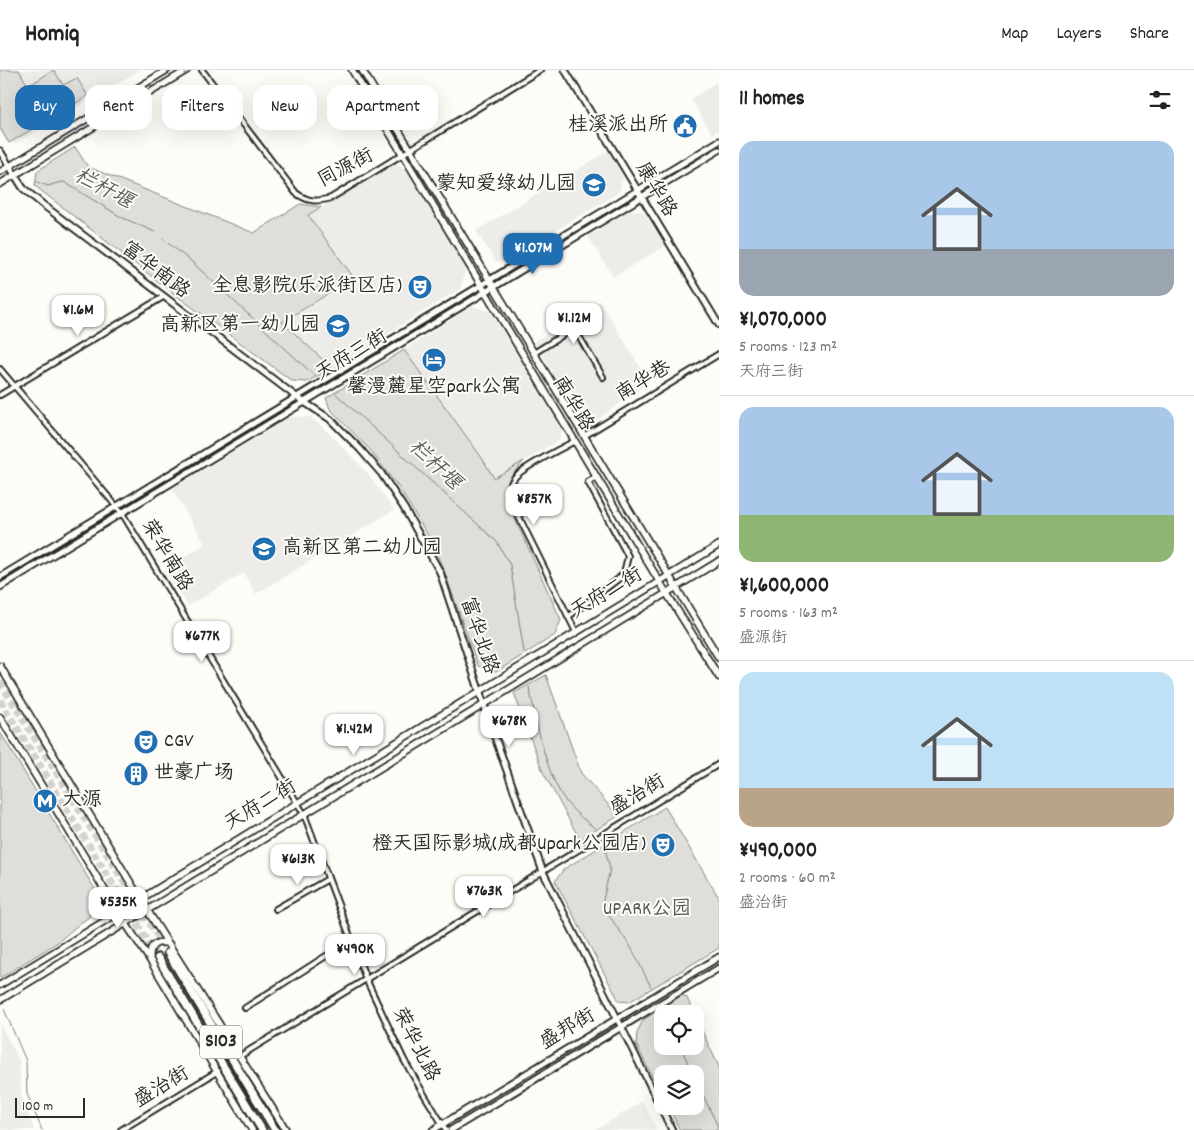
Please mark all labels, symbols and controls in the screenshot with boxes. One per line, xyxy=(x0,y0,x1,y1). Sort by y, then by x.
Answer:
text: Homiq xyxy=(25,18,80,52)
text: Map xyxy=(1001,22,1028,47)
text: Layers xyxy=(1056,22,1102,47)
text: Share xyxy=(1130,22,1169,47)
chip: Buy xyxy=(15,85,75,130)
chip: Rent xyxy=(85,85,152,130)
chip: Filters xyxy=(162,85,243,130)
chip: New xyxy=(253,85,317,130)
chip: Apartment xyxy=(327,85,438,130)
text: 11 homes xyxy=(739,85,804,115)
icon: filters xyxy=(1146,86,1174,114)
place label: 桂溪派出所 xyxy=(568,112,668,140)
public building icon: 桂溪派出所 xyxy=(672,113,698,139)
street label: 同源街 xyxy=(313,143,379,195)
street label: 康华路 xyxy=(628,157,683,224)
water label: 栏杆堰 xyxy=(68,162,140,219)
place label: 蒙知爱绿幼儿园 xyxy=(436,171,576,199)
school or university icon: 蒙知爱绿幼儿园 xyxy=(581,172,607,198)
icon: home xyxy=(912,174,1002,264)
pin: ¥1.07M xyxy=(492,232,574,275)
street label: 富华南路 xyxy=(115,236,196,307)
text: ¥1.07M xyxy=(514,237,552,260)
place label: 全息影院(乐派街区店) xyxy=(212,273,402,301)
theatre icon: 全息影院(乐派街区店) xyxy=(407,274,433,300)
pin: ¥1.6M xyxy=(43,294,113,337)
text: ¥1.6M xyxy=(62,299,94,322)
pin: ¥1.12M xyxy=(533,302,615,345)
text: ¥1,070,000 xyxy=(739,306,827,336)
text: ¥1.12M xyxy=(557,307,591,330)
place label: 高新区第一幼儿园 xyxy=(160,312,320,340)
school or university icon: 高新区第一幼儿园 xyxy=(325,313,351,339)
street label: 天府三街 xyxy=(311,323,393,389)
text: 5 rooms · 123 m² xyxy=(739,336,837,359)
hotel icon: 馨漫麓星空park公寓 xyxy=(421,347,447,373)
street label: 南华巷 xyxy=(611,354,678,409)
text: 天府三街 xyxy=(739,361,803,384)
street label: 南华路 xyxy=(545,371,600,438)
place label: 馨漫麓星空park公寓 xyxy=(347,374,521,402)
water label: 栏杆堰 xyxy=(401,434,469,500)
icon: home xyxy=(912,439,1002,529)
pin: ¥857K xyxy=(499,484,569,526)
text: ¥857K xyxy=(516,488,552,511)
street label: 荣华南路 xyxy=(133,515,199,598)
place label: 高新区第二幼儿园 xyxy=(282,535,442,563)
school or university icon: 高新区第二幼儿园 xyxy=(251,536,277,562)
street label: 天府二街 xyxy=(566,561,648,627)
text: ¥1,600,000 xyxy=(739,572,829,602)
street label: 富华北路 xyxy=(452,594,505,679)
text: 5 rooms · 163 m² xyxy=(739,602,838,625)
pin: ¥677K xyxy=(167,620,237,663)
text: ¥677K xyxy=(184,625,220,648)
text: 盛源街 xyxy=(739,627,787,650)
icon: home xyxy=(912,704,1002,794)
pin: ¥678K xyxy=(474,706,544,748)
text: ¥678K xyxy=(491,710,527,733)
pin: ¥1.42M xyxy=(313,714,395,756)
text: ¥1.42M xyxy=(336,718,372,741)
place label: CGV xyxy=(164,728,194,756)
theatre icon: CGV xyxy=(133,729,159,755)
place label: 世豪广场 xyxy=(154,760,234,788)
building icon: 世豪广场 xyxy=(123,761,149,787)
street label: 盛治街 xyxy=(605,769,671,823)
street label: 天府二街 xyxy=(220,773,302,839)
place label: 大源 xyxy=(62,787,102,815)
metro station icon: 大源 xyxy=(32,788,58,814)
place label: 橙天国际影城(成都Upark公园店) xyxy=(372,831,646,859)
theatre icon: 橙天国际影城(成都Upark公园店) xyxy=(650,832,676,858)
text: ¥490,000 xyxy=(739,837,817,867)
pin: ¥613K xyxy=(263,844,333,886)
text: ¥613K xyxy=(281,848,315,871)
text: 2 rooms · 60 m² xyxy=(739,867,836,890)
pin: ¥763K xyxy=(449,876,519,918)
text: ¥763K xyxy=(466,880,502,903)
pin: ¥535K xyxy=(83,886,153,929)
text: ¥535K xyxy=(99,891,137,914)
text: 盛治街 xyxy=(739,892,787,915)
park label: UPARK公园 xyxy=(603,896,691,924)
pin: ¥490K xyxy=(320,934,390,976)
text: ¥490K xyxy=(336,938,374,961)
street label: 荣华北路 xyxy=(384,1003,446,1088)
street label: 盛邦街 xyxy=(535,1003,601,1057)
map controls xyxy=(654,1005,704,1115)
button: locate xyxy=(654,1005,704,1055)
road number: S103 xyxy=(200,1026,242,1059)
street label: 盛治街 xyxy=(129,1061,195,1115)
button: layers xyxy=(654,1065,704,1115)
scale bar xyxy=(15,1095,85,1118)
text: 100 m xyxy=(22,1097,53,1117)

